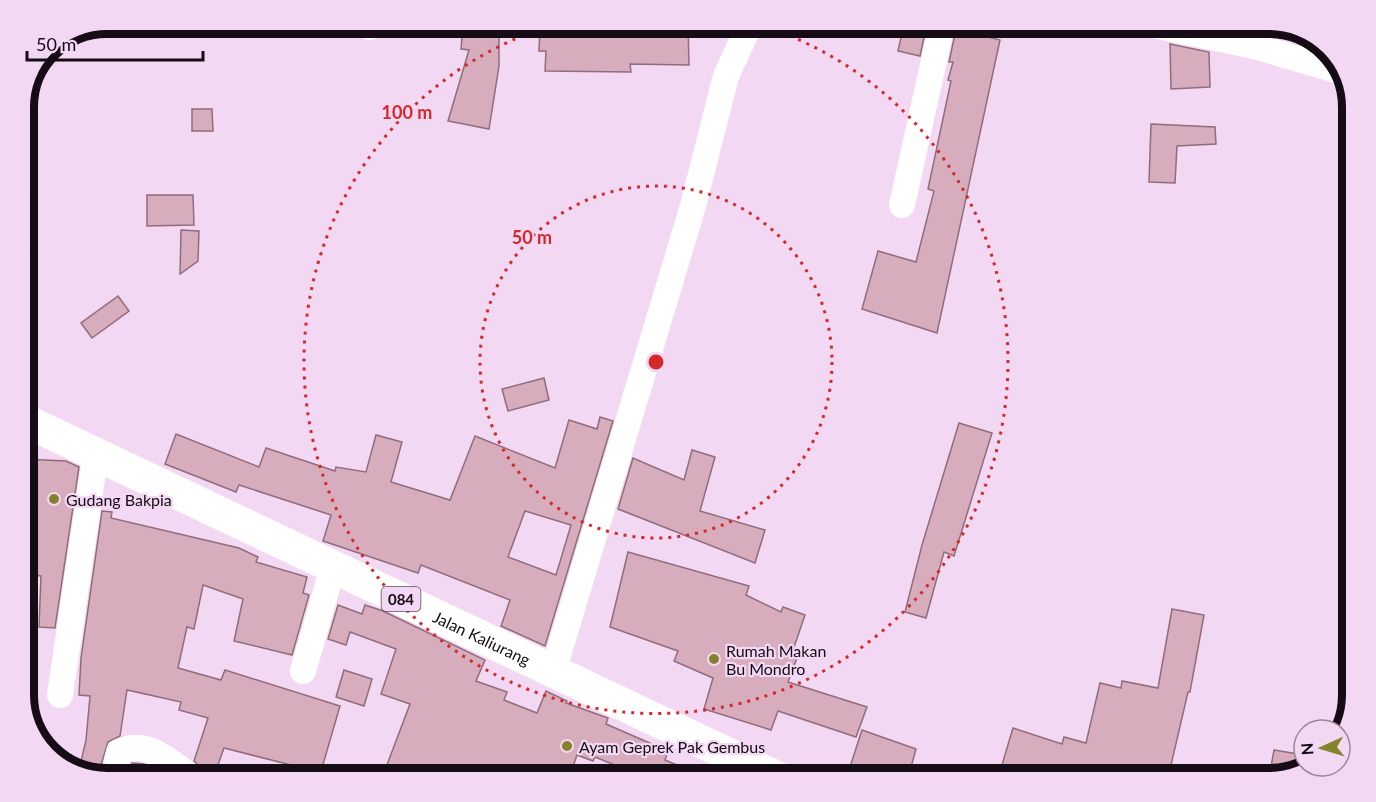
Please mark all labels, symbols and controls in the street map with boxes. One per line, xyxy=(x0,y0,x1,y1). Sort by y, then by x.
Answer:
scale bar xyxy=(27,24,202,62)
text: 50 m xyxy=(36,33,76,55)
text: 100 m xyxy=(382,101,432,123)
text: 50 m xyxy=(512,226,552,248)
centre of rings xyxy=(646,352,666,372)
place label: Gudang Bakpia xyxy=(66,490,172,509)
marker: Gudang Bakpia xyxy=(47,492,61,506)
road number: 084 xyxy=(382,587,420,611)
street label: Jalan Kaliurang xyxy=(430,606,534,669)
place label: Rumah Makan Bu Mondro xyxy=(726,641,826,678)
marker: Rumah Makan Bu Mondro xyxy=(707,652,721,666)
north arrow xyxy=(1292,718,1352,778)
place label: Ayam Geprek Pak Gembus xyxy=(579,737,765,756)
marker: Ayam Geprek Pak Gembus xyxy=(560,739,574,753)
text: N xyxy=(1297,742,1316,756)

